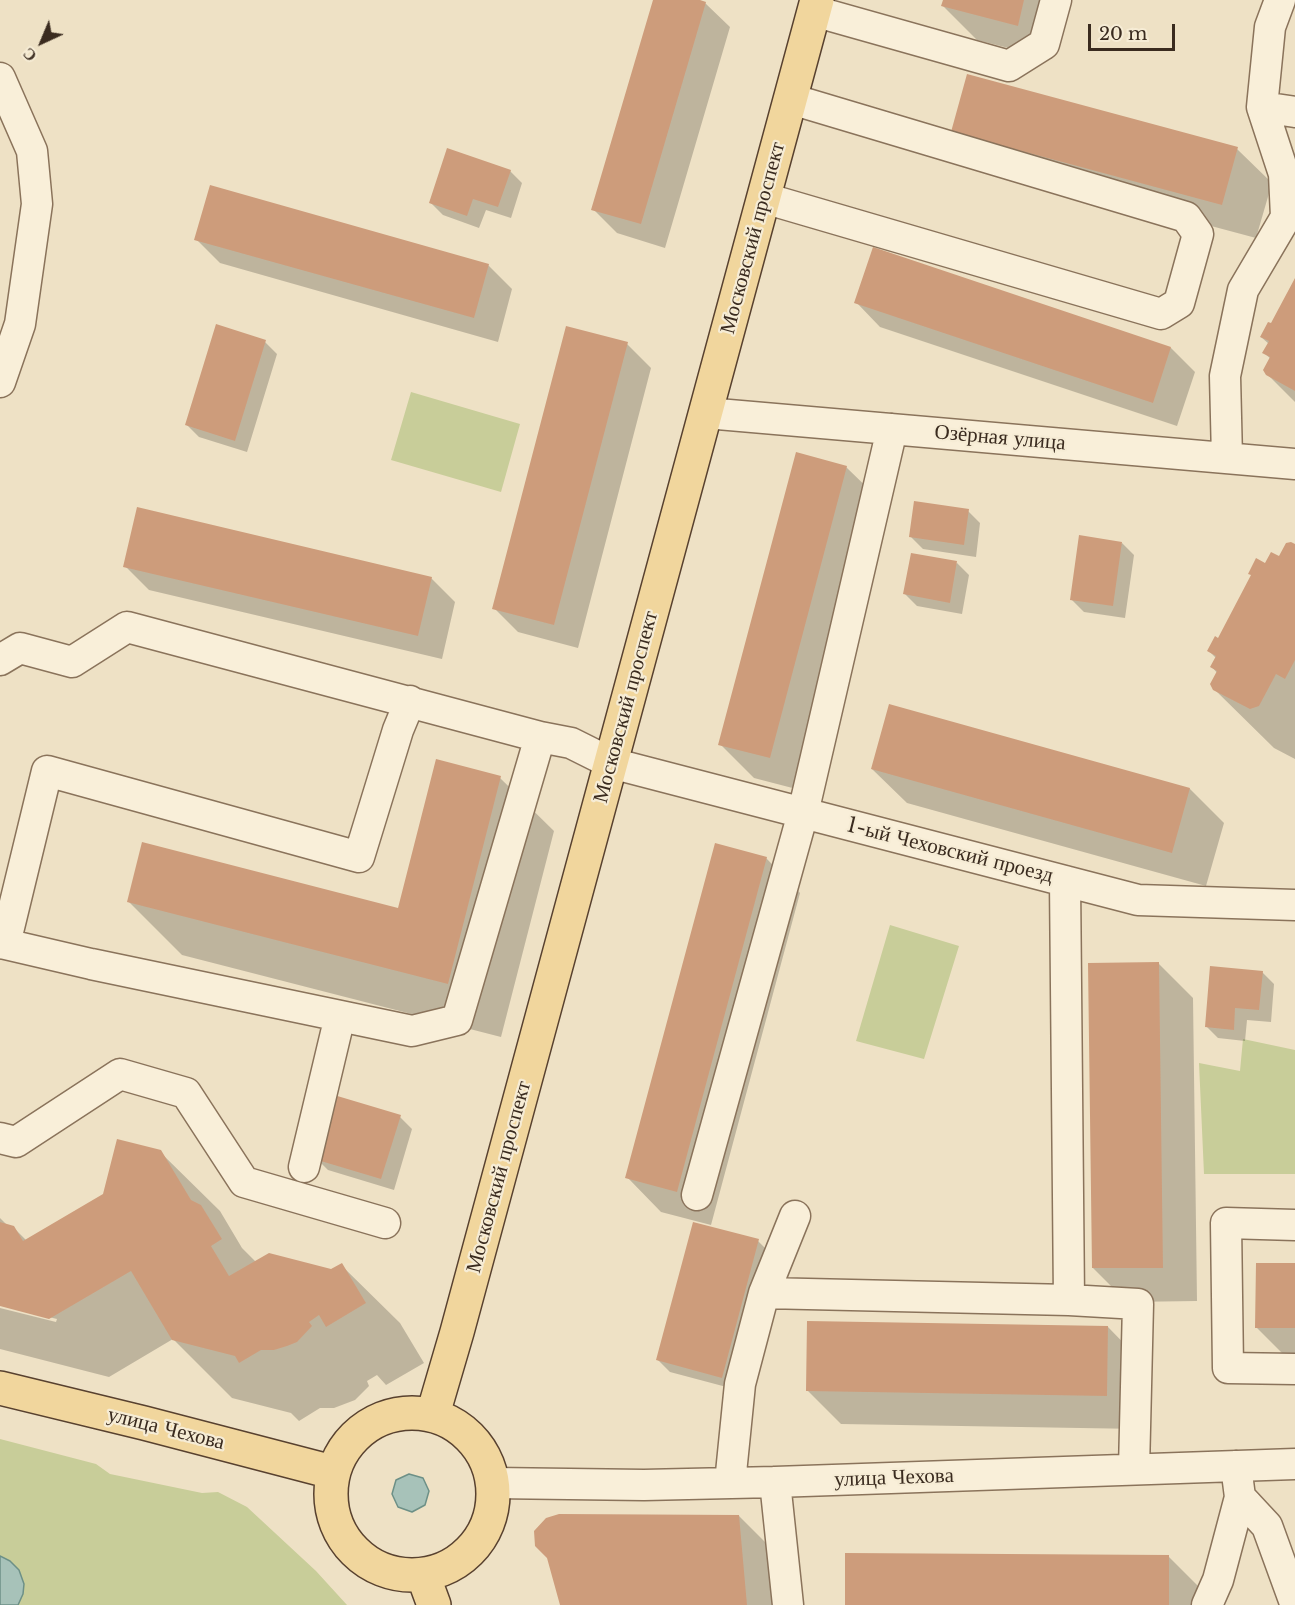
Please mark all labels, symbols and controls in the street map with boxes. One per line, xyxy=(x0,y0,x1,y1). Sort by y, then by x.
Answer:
north arrow xyxy=(12,12,72,72)
scale bar xyxy=(1091,12,1178,50)
text: 20 m xyxy=(1099,23,1147,45)
text: С xyxy=(18,44,41,66)
street label: Московский проспект xyxy=(715,139,791,337)
street label: Озёрная улица xyxy=(933,420,1067,456)
street label: Московский проспект xyxy=(588,608,664,806)
street label: 1-ый Чеховский проезд xyxy=(844,813,1056,889)
street label: Московский проспект xyxy=(461,1078,537,1276)
street label: улица Чехова xyxy=(105,1402,227,1456)
street label: улица Чехова xyxy=(834,1463,954,1493)

